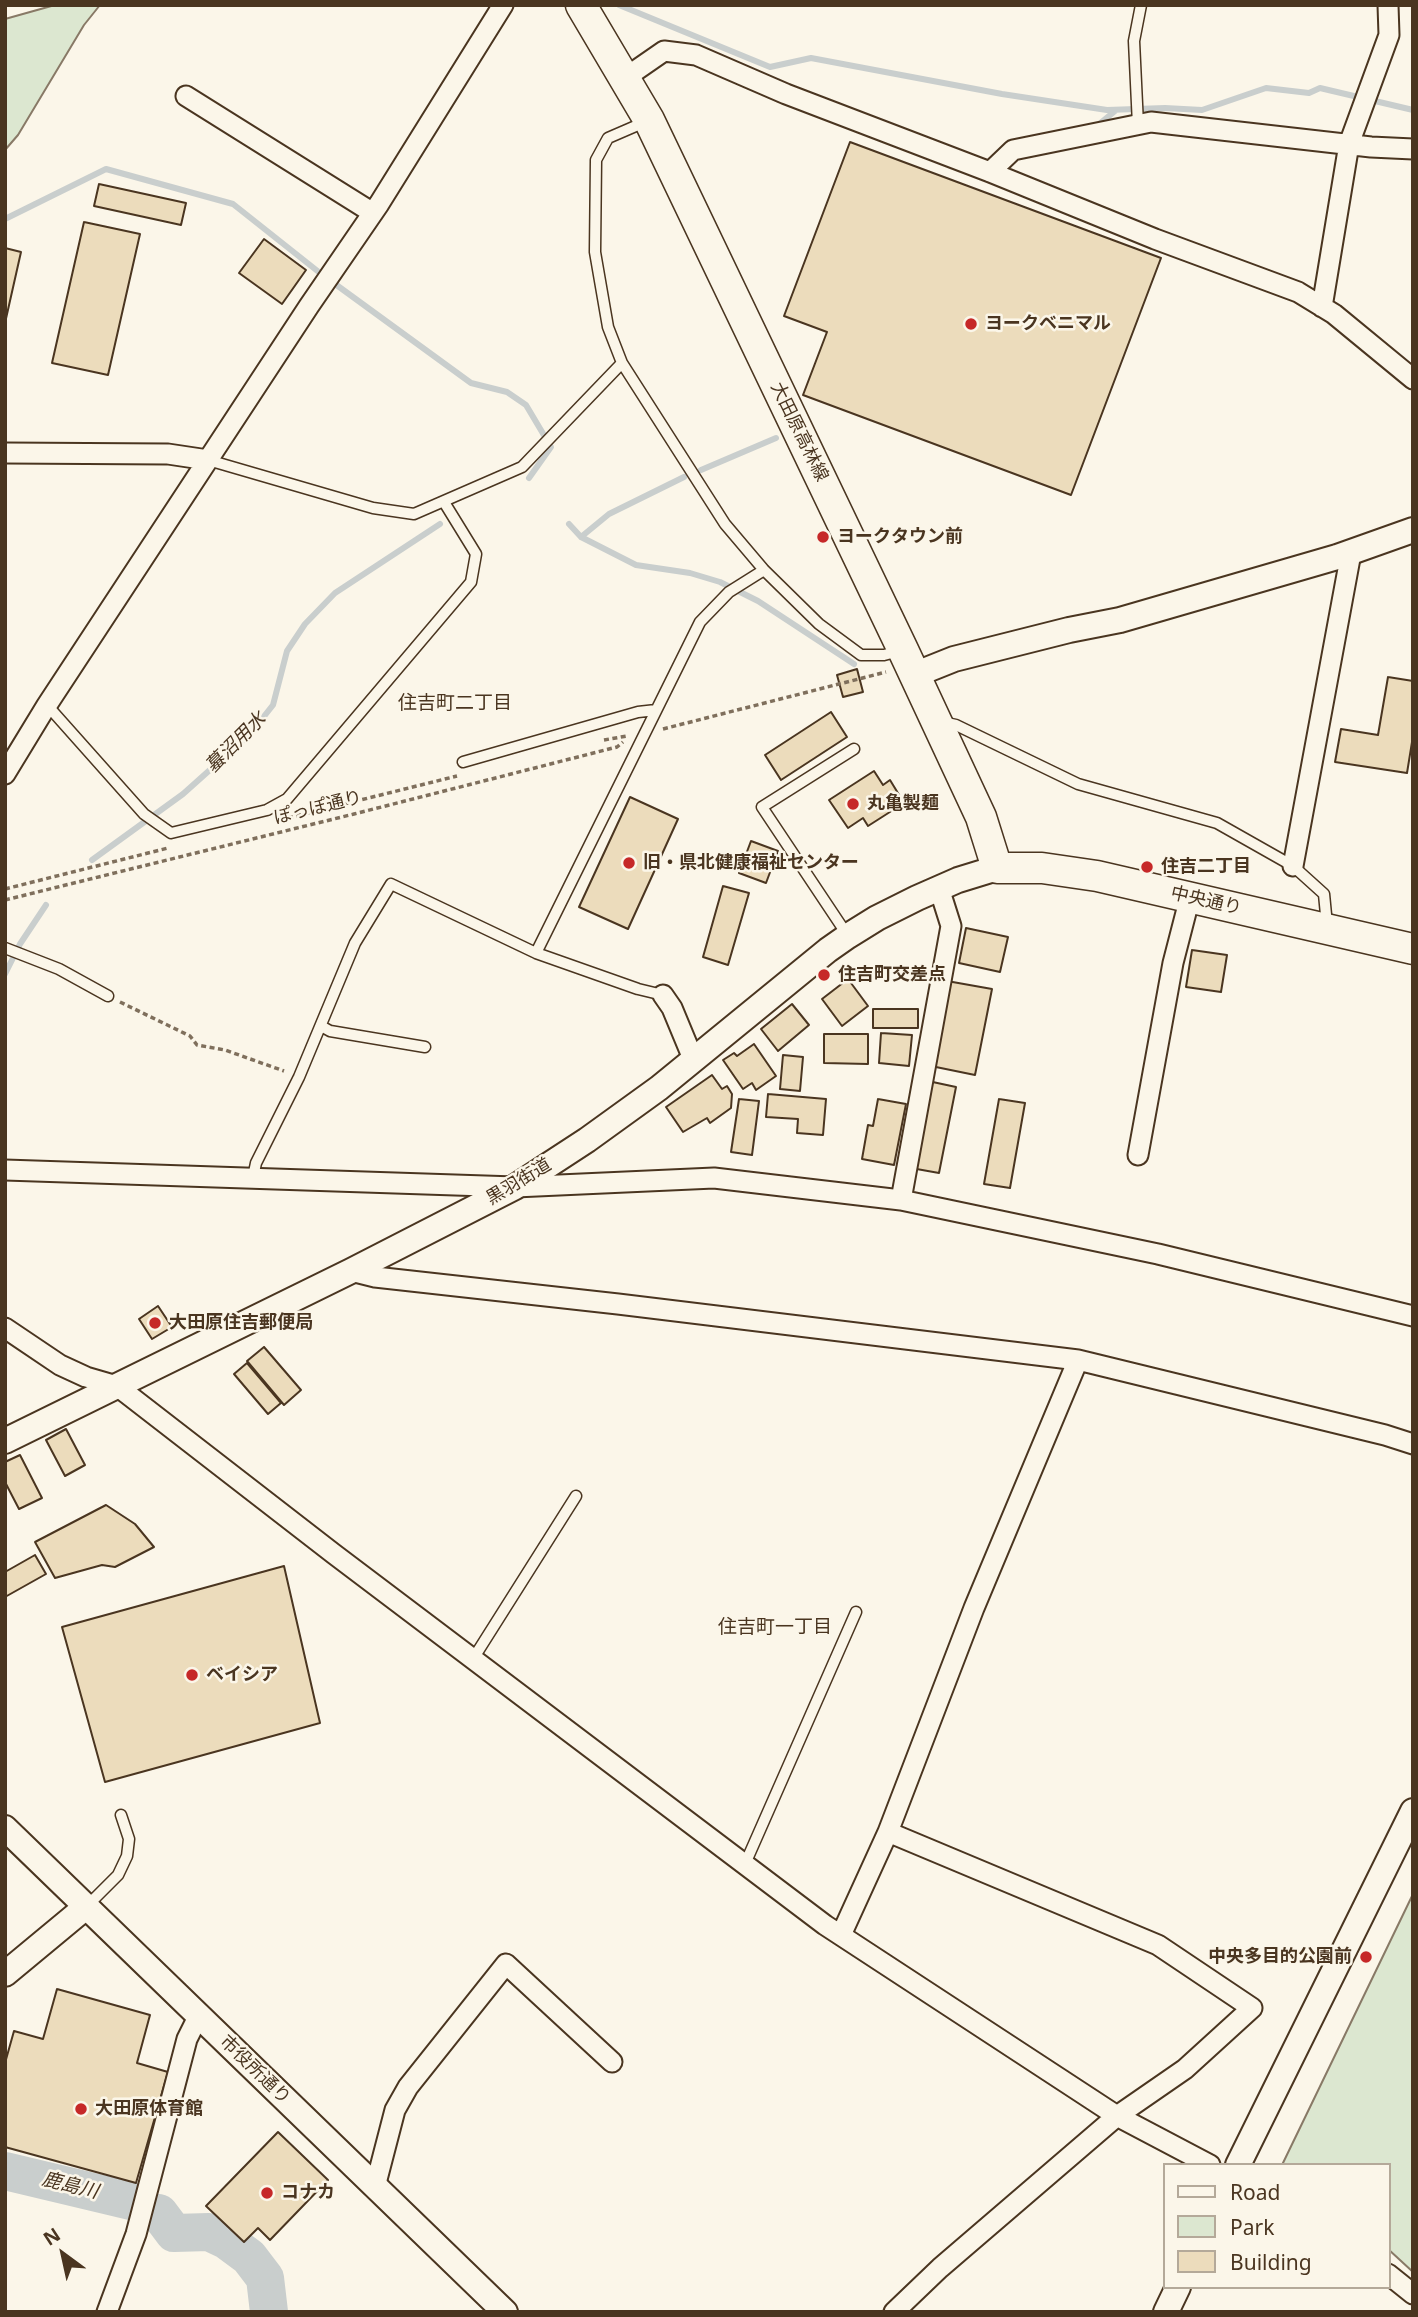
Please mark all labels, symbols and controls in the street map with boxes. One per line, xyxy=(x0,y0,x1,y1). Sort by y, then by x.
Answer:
place label: ヨークベニマル xyxy=(985,313,1111,335)
marker: ヨークベニマル xyxy=(963,316,979,332)
street label: 大田原高林線 xyxy=(766,379,832,485)
place label: ヨークタウン前 xyxy=(837,526,963,548)
marker: ヨークタウン前 xyxy=(815,529,831,545)
district label: 住吉町二丁目 xyxy=(398,693,512,715)
water label: 蟇沼用水 xyxy=(201,708,271,778)
street label: ぽっぽ通り xyxy=(272,787,364,829)
place label: 丸亀製麺 xyxy=(867,793,939,815)
marker: 丸亀製麺 xyxy=(845,796,861,812)
place label: 旧・県北健康福祉センター xyxy=(643,852,859,874)
marker: 旧・県北健康福祉センター xyxy=(621,855,637,871)
place label: 住吉二丁目 xyxy=(1161,856,1251,878)
marker: 住吉二丁目 xyxy=(1139,859,1155,875)
street label: 中央通り xyxy=(1168,882,1244,920)
place label: 住吉町交差点 xyxy=(838,964,946,986)
marker: 住吉町交差点 xyxy=(816,967,832,983)
street label: 黒羽街道 xyxy=(483,1154,555,1210)
place label: 大田原住吉郵便局 xyxy=(169,1312,313,1334)
marker: 大田原住吉郵便局 xyxy=(147,1315,163,1331)
district label: 住吉町一丁目 xyxy=(718,1617,832,1639)
place label: ベイシア xyxy=(206,1664,278,1686)
marker: ベイシア xyxy=(184,1667,200,1683)
place label: 中央多目的公園前 xyxy=(1208,1946,1352,1968)
marker: 中央多目的公園前 xyxy=(1358,1949,1374,1965)
street label: 市役所通り xyxy=(215,2031,295,2109)
place label: 大田原体育館 xyxy=(95,2098,203,2120)
marker: 大田原体育館 xyxy=(73,2101,89,2117)
legend xyxy=(1162,2163,1390,2289)
water label: 鹿島川 xyxy=(40,2168,100,2204)
text: Road xyxy=(1230,2178,1280,2206)
place label: コナカ xyxy=(281,2182,335,2204)
marker: コナカ xyxy=(259,2185,275,2201)
text: Park xyxy=(1230,2213,1274,2241)
north arrow xyxy=(28,2219,98,2289)
text: N xyxy=(38,2221,65,2252)
text: Building xyxy=(1230,2248,1312,2276)

